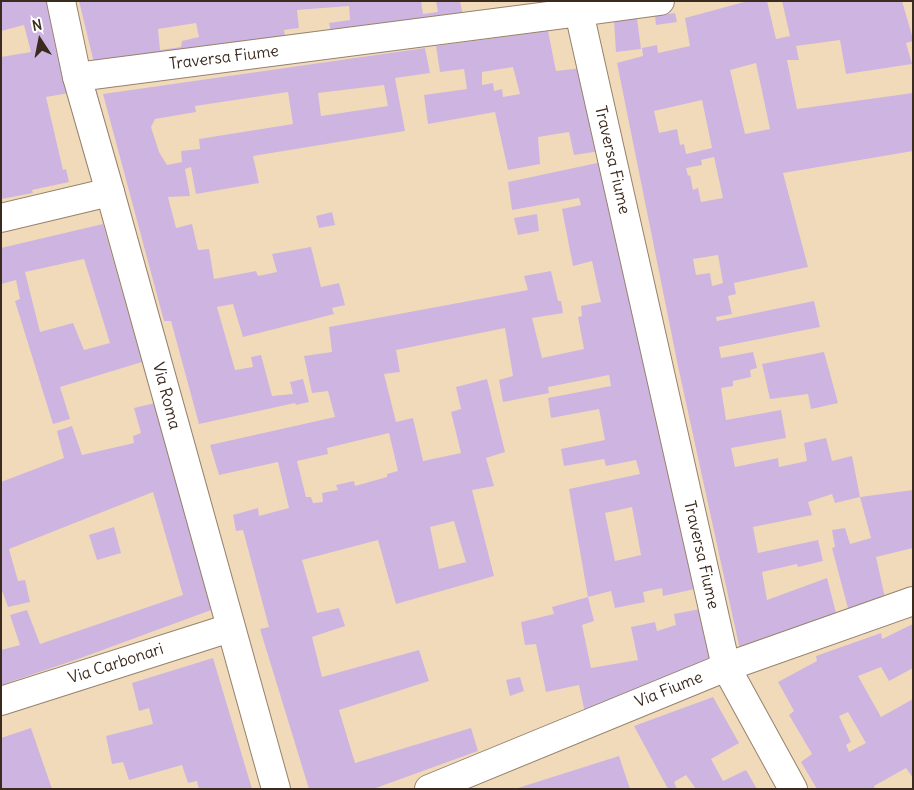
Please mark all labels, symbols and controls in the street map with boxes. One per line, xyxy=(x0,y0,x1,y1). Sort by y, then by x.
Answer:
north arrow xyxy=(15,15,65,65)
text: N xyxy=(31,16,44,35)
street label: Traversa Fiume xyxy=(168,42,280,74)
street label: Traversa Fiume xyxy=(590,104,634,216)
street label: Via Roma xyxy=(148,360,184,432)
street label: Traversa Fiume xyxy=(679,499,723,611)
street label: Via Carbonari xyxy=(66,640,166,688)
street label: Via Fiume xyxy=(632,668,706,712)

